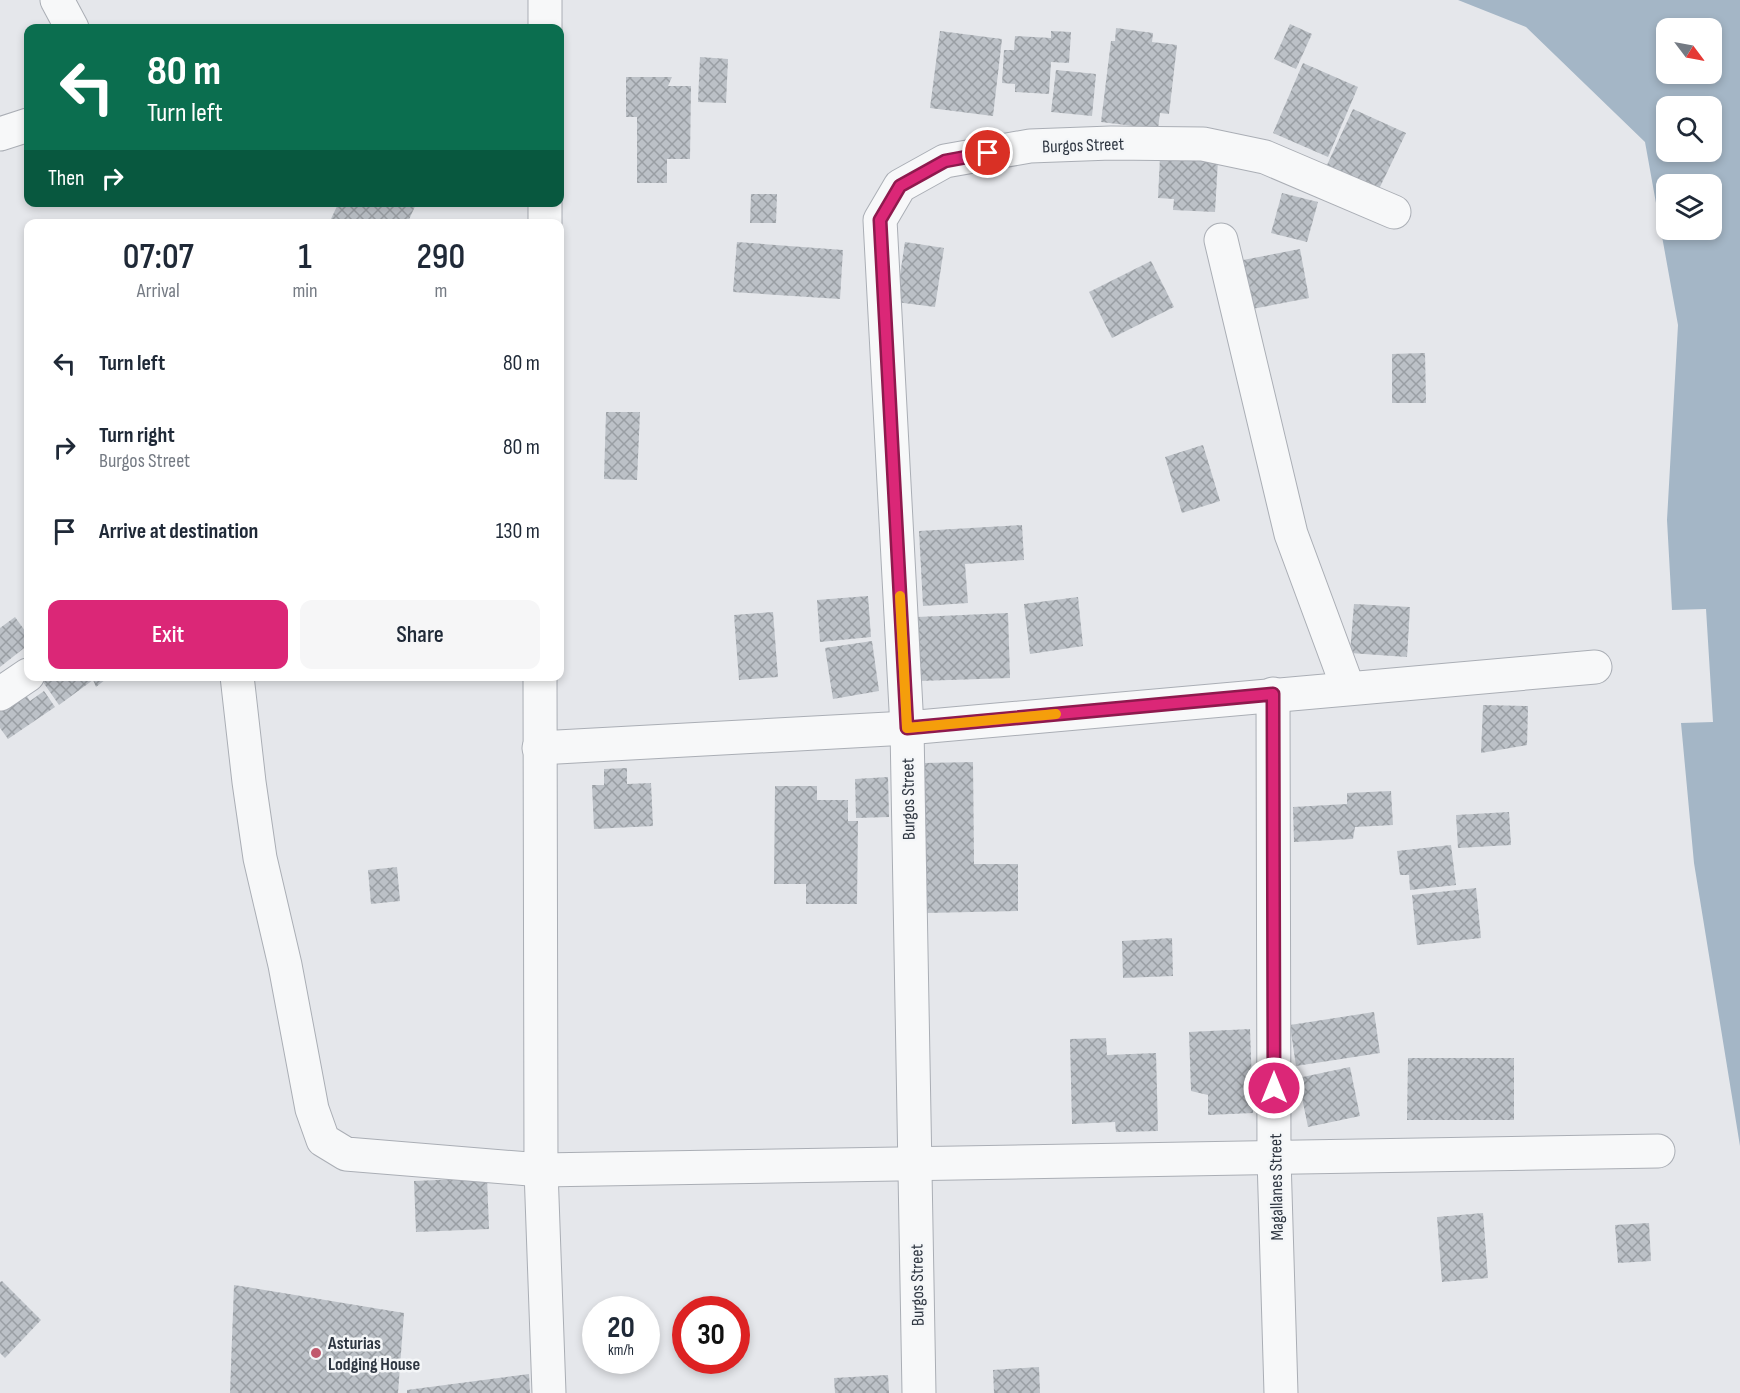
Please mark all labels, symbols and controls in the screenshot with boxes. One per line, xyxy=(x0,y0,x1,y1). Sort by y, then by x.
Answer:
north arrow xyxy=(1656,18,1722,84)
map controls xyxy=(1656,18,1722,240)
text: 80 m xyxy=(147,46,221,97)
icon: left xyxy=(48,48,126,126)
button: search xyxy=(1656,96,1722,162)
text: Turn left xyxy=(147,97,223,129)
pin xyxy=(962,127,1013,178)
street label: Burgos Street xyxy=(1042,134,1125,157)
icon: arrive xyxy=(971,136,1004,169)
icon: right xyxy=(96,162,129,195)
text: Then xyxy=(48,165,84,192)
button: layers xyxy=(1656,174,1722,240)
text: 07:07 xyxy=(123,236,194,279)
text: 1 xyxy=(298,236,312,279)
text: 290 xyxy=(416,236,465,279)
text: Arrival xyxy=(137,279,180,303)
text: min xyxy=(293,279,318,303)
text: m xyxy=(434,279,447,303)
icon: left xyxy=(48,347,81,380)
text: Turn left xyxy=(99,350,165,377)
text: 80 m xyxy=(503,350,540,377)
text: Turn right xyxy=(99,422,175,449)
icon: right xyxy=(48,431,81,464)
text: 80 m xyxy=(503,434,540,461)
text: Burgos Street xyxy=(99,449,190,473)
icon: arrive xyxy=(48,515,81,548)
text: Arrive at destination xyxy=(99,518,258,545)
text: 130 m xyxy=(496,518,540,545)
button: Exit xyxy=(48,600,288,669)
button: Share xyxy=(300,600,540,669)
street label: Burgos Street xyxy=(897,757,920,840)
position arrow xyxy=(1242,1056,1306,1120)
street label: Magallanes Street xyxy=(1265,1133,1288,1241)
street label: Burgos Street xyxy=(906,1243,929,1326)
speed limit sign: 30 xyxy=(672,1296,750,1374)
text: 20 xyxy=(607,1310,635,1346)
place label: Asturias Lodging House xyxy=(327,1333,420,1375)
text: km/h xyxy=(608,1341,634,1360)
marker: Asturias Lodging House xyxy=(309,1346,323,1360)

